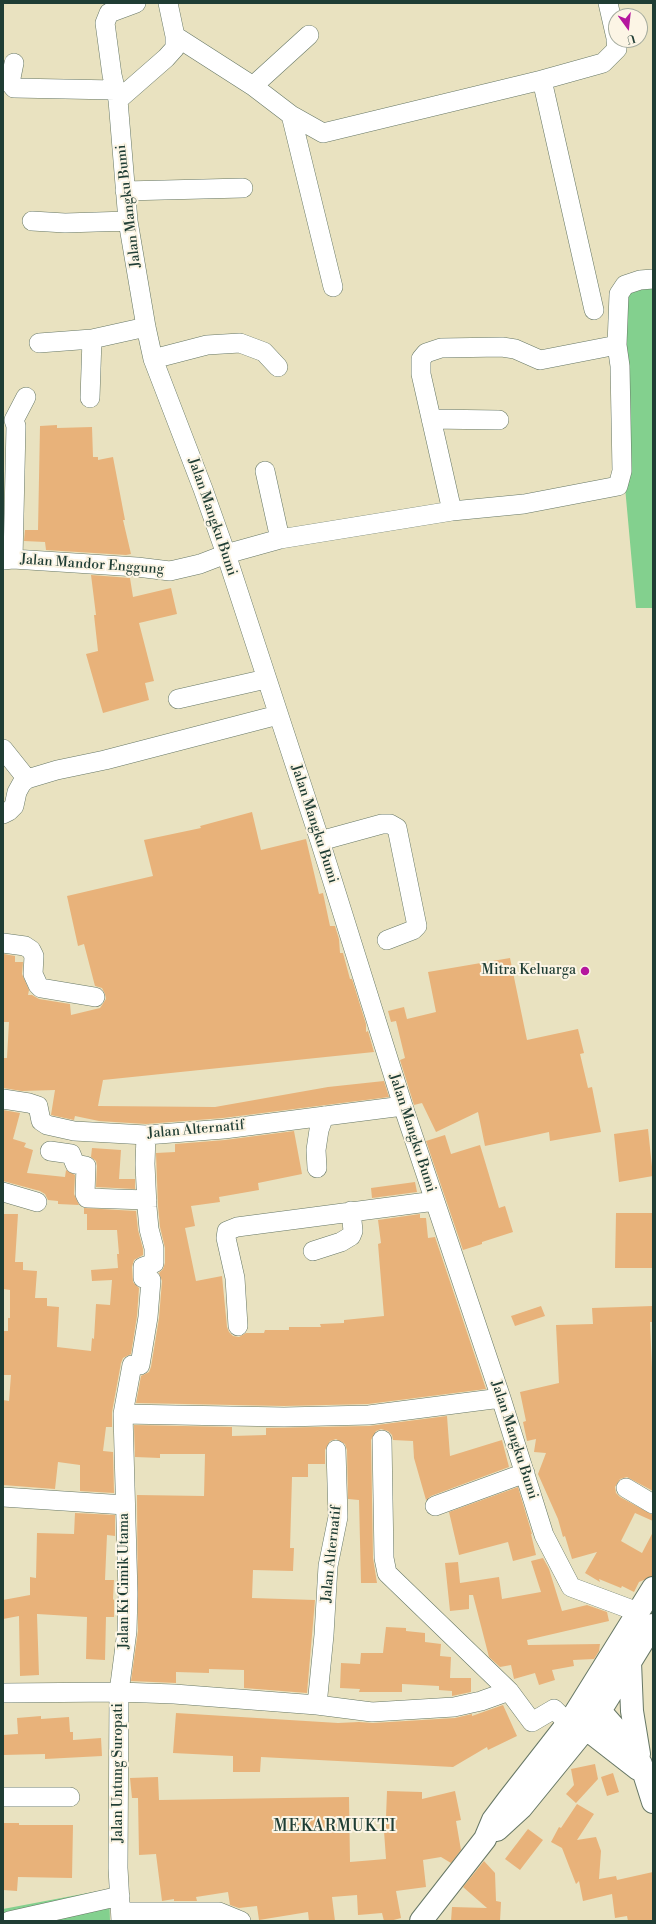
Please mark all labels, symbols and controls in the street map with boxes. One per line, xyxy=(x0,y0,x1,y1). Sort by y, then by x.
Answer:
north arrow xyxy=(608,8,648,48)
text: U xyxy=(625,31,637,46)
street label: Jalan Mangku Bumi xyxy=(113,144,145,268)
street label: Jalan Mangku Bumi xyxy=(184,456,240,578)
street label: Jalan Mandor Enggung xyxy=(20,552,164,578)
street label: Jalan Mangku Bumi xyxy=(287,763,341,885)
place label: Mitra Keluarga xyxy=(482,963,576,979)
marker: Mitra Keluarga xyxy=(579,965,591,977)
street label: Jalan Mangku Bumi xyxy=(385,1072,439,1194)
street label: Jalan Alternatif xyxy=(147,1117,245,1143)
street label: Jalan Mangku Bumi xyxy=(487,1379,541,1501)
street label: Jalan Alternatif xyxy=(319,1505,345,1603)
street label: Jalan Ki Cimik Utama xyxy=(117,1513,133,1649)
street label: Jalan Untung Suropati xyxy=(111,1703,127,1843)
district label: MEKARMUKTI xyxy=(273,1817,397,1837)

